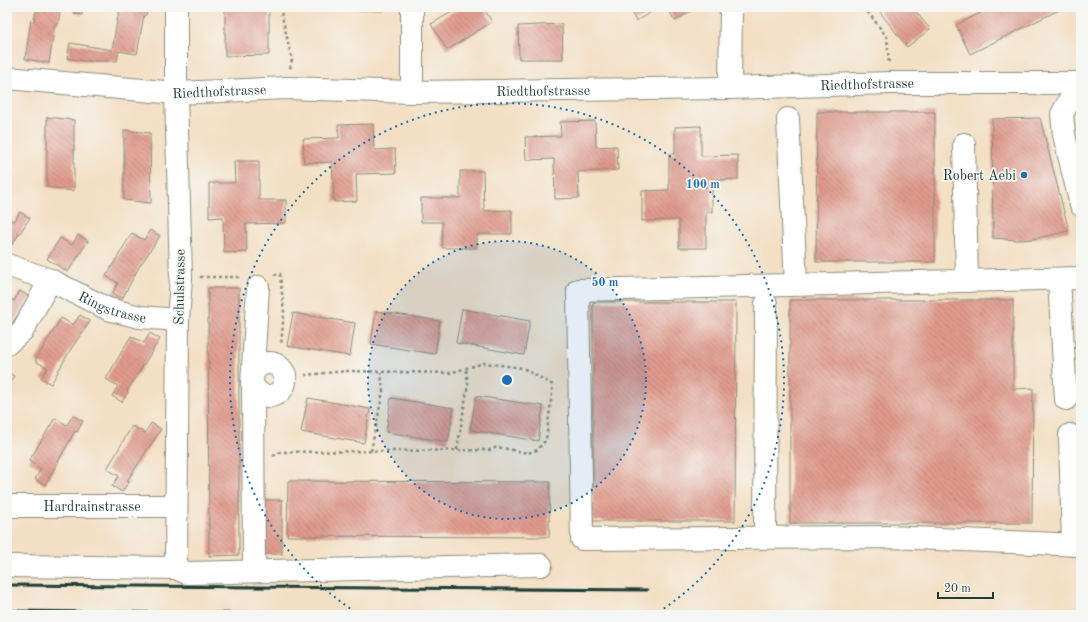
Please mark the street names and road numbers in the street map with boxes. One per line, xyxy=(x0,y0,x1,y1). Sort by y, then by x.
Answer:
street label: Riedthofstrasse xyxy=(820,77,914,93)
street label: Riedthofstrasse xyxy=(172,83,267,101)
street label: Riedthofstrasse xyxy=(496,84,590,99)
street label: Schulstrasse xyxy=(172,249,188,325)
street label: Ringstrasse xyxy=(76,289,147,325)
street label: Hardrainstrasse xyxy=(43,500,141,514)

